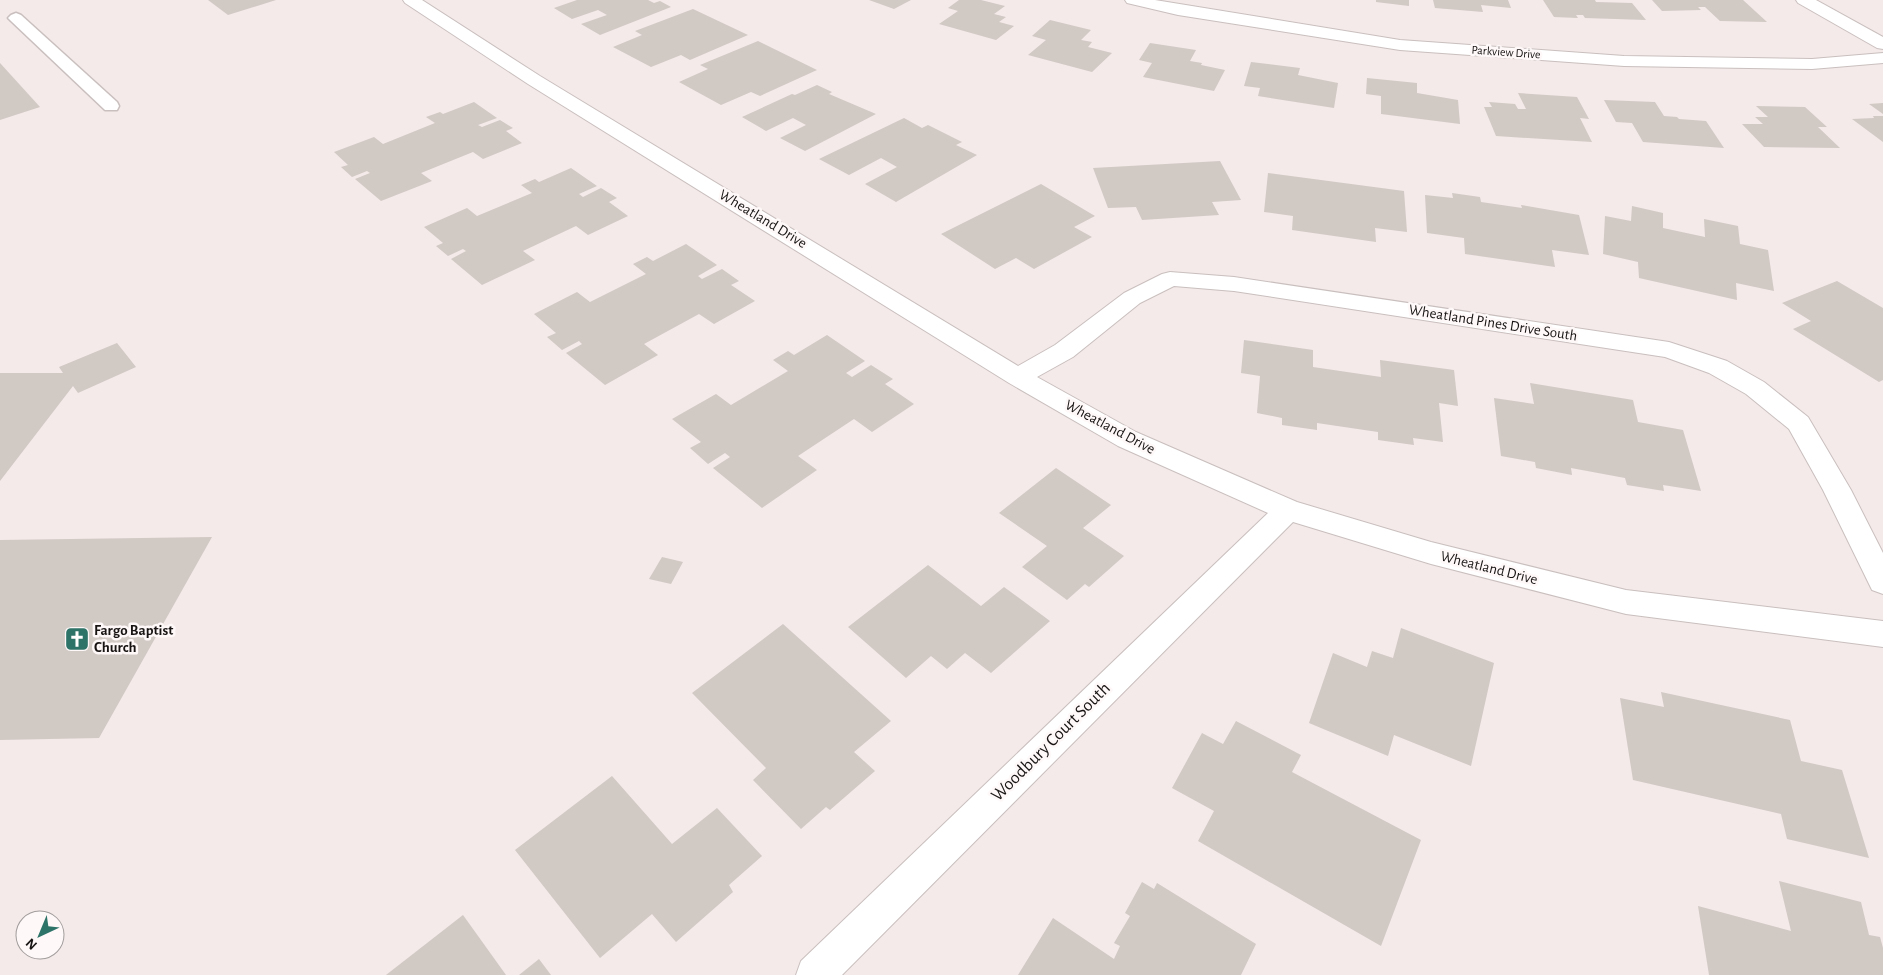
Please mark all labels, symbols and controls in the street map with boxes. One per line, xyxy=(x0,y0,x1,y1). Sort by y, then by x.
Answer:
street label: Parkview Drive xyxy=(1471,44,1541,60)
street label: Wheatland Drive xyxy=(717,187,810,251)
street label: Wheatland Pines Drive South xyxy=(1408,302,1578,344)
street label: Wheatland Drive xyxy=(1063,397,1157,457)
street label: Wheatland Drive xyxy=(1439,549,1539,587)
place label: Fargo Baptist Church xyxy=(94,623,173,655)
church icon: Fargo Baptist Church xyxy=(64,626,90,652)
street label: Woodbury Court South xyxy=(988,679,1114,805)
north arrow xyxy=(15,910,65,960)
text: N xyxy=(23,935,40,952)

